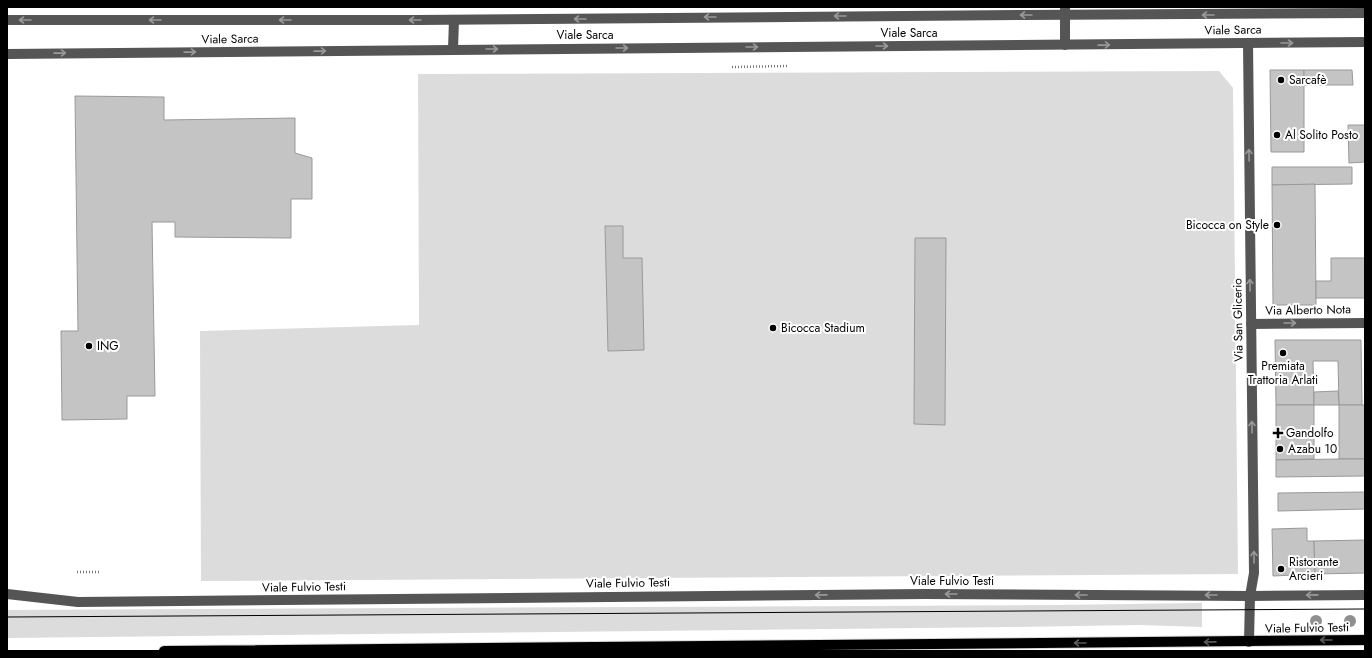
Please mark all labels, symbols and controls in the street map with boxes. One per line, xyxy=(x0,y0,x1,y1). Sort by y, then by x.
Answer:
one-way arrow xyxy=(1020,11,1033,19)
one-way arrow xyxy=(1202,11,1215,19)
one-way arrow xyxy=(834,12,847,20)
one-way arrow xyxy=(704,13,717,21)
one-way arrow xyxy=(574,15,587,22)
one-way arrow xyxy=(19,16,32,24)
one-way arrow xyxy=(149,16,162,24)
one-way arrow xyxy=(279,16,292,24)
one-way arrow xyxy=(409,16,422,24)
street label: Viale Sarca xyxy=(1204,20,1262,39)
street label: Viale Sarca xyxy=(880,24,938,42)
street label: Viale Sarca xyxy=(556,26,614,44)
street label: Viale Sarca xyxy=(201,29,259,48)
one-way arrow xyxy=(1280,39,1293,47)
one-way arrow xyxy=(1097,41,1110,49)
one-way arrow xyxy=(875,42,888,50)
one-way arrow xyxy=(745,43,758,51)
one-way arrow xyxy=(615,44,628,52)
one-way arrow xyxy=(485,45,498,53)
one-way arrow xyxy=(313,47,326,55)
one-way arrow xyxy=(183,48,196,56)
one-way arrow xyxy=(53,50,66,57)
place label: Sarcafè xyxy=(1289,71,1326,89)
marker: Sarcafè xyxy=(1276,75,1286,85)
place label: Al Solito Posto xyxy=(1285,126,1359,144)
marker: Al Solito Posto xyxy=(1272,130,1282,140)
one-way arrow xyxy=(1245,149,1253,162)
place label: Bicocca on Style xyxy=(1186,216,1269,234)
marker: Bicocca on Style xyxy=(1272,220,1282,230)
street label: Via San Glicerio xyxy=(1228,278,1248,362)
one-way arrow xyxy=(1247,279,1254,292)
street label: Via Alberto Nota xyxy=(1265,300,1351,320)
place label: Bicocca Stadium xyxy=(781,319,865,337)
one-way arrow xyxy=(1283,319,1296,327)
marker: Bicocca Stadium xyxy=(768,323,778,333)
place label: ING xyxy=(97,337,119,355)
marker: ING xyxy=(84,341,94,351)
marker: Premiata Trattoria Arlati xyxy=(1278,348,1288,358)
place label: Premiata Trattoria Arlati xyxy=(1248,357,1318,389)
one-way arrow xyxy=(1248,421,1256,434)
place label: Gandolfo xyxy=(1286,424,1334,442)
marker: Gandolfo xyxy=(1273,428,1283,438)
place label: Azabu 10 xyxy=(1288,440,1337,458)
marker: Azabu 10 xyxy=(1275,444,1285,454)
one-way arrow xyxy=(1250,551,1258,564)
place label: Ristorante Arcieri xyxy=(1289,553,1338,585)
marker: Ristorante Arcieri xyxy=(1276,564,1286,574)
street label: Viale Fulvio Testi xyxy=(910,572,994,590)
street label: Viale Fulvio Testi xyxy=(586,573,670,593)
street label: Viale Fulvio Testi xyxy=(262,577,346,597)
one-way arrow xyxy=(945,590,958,598)
one-way arrow xyxy=(815,591,828,599)
one-way arrow xyxy=(1075,591,1088,599)
one-way arrow xyxy=(1205,591,1218,599)
one-way arrow xyxy=(1306,591,1319,599)
street label: Viale Fulvio Testi xyxy=(1265,618,1349,638)
one-way arrow xyxy=(1320,636,1333,644)
one-way arrow xyxy=(1204,638,1217,646)
one-way arrow xyxy=(1074,639,1087,647)

